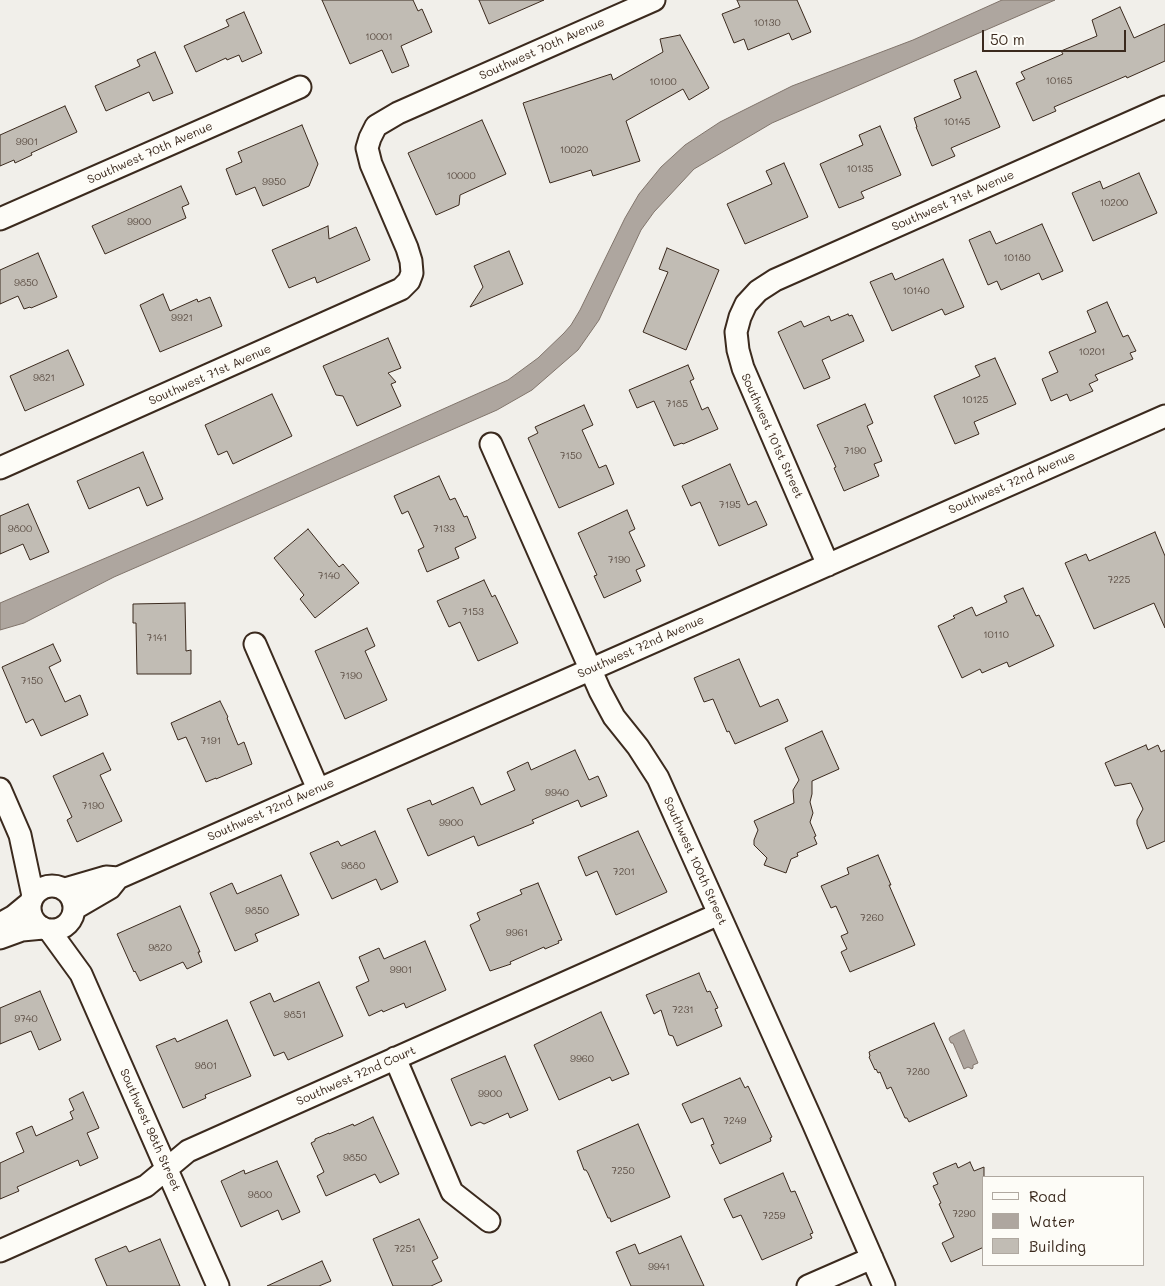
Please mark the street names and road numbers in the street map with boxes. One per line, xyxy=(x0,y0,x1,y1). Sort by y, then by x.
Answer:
street label: Southwest 70th Avenue xyxy=(477,15,607,83)
street label: Southwest 70th Avenue xyxy=(85,119,215,187)
street label: Southwest 71st Avenue xyxy=(889,167,1017,235)
street label: Southwest 71st Avenue xyxy=(146,341,274,409)
street label: Southwest 101st Street xyxy=(738,371,806,501)
street label: Southwest 72nd Avenue xyxy=(946,449,1078,517)
street label: Southwest 72nd Avenue xyxy=(575,613,707,681)
street label: Southwest 72nd Avenue xyxy=(205,776,337,844)
street label: Southwest 100th Street xyxy=(660,795,730,927)
street label: Southwest 72nd Court xyxy=(294,1043,418,1109)
street label: Southwest 98th Street xyxy=(116,1066,184,1194)

